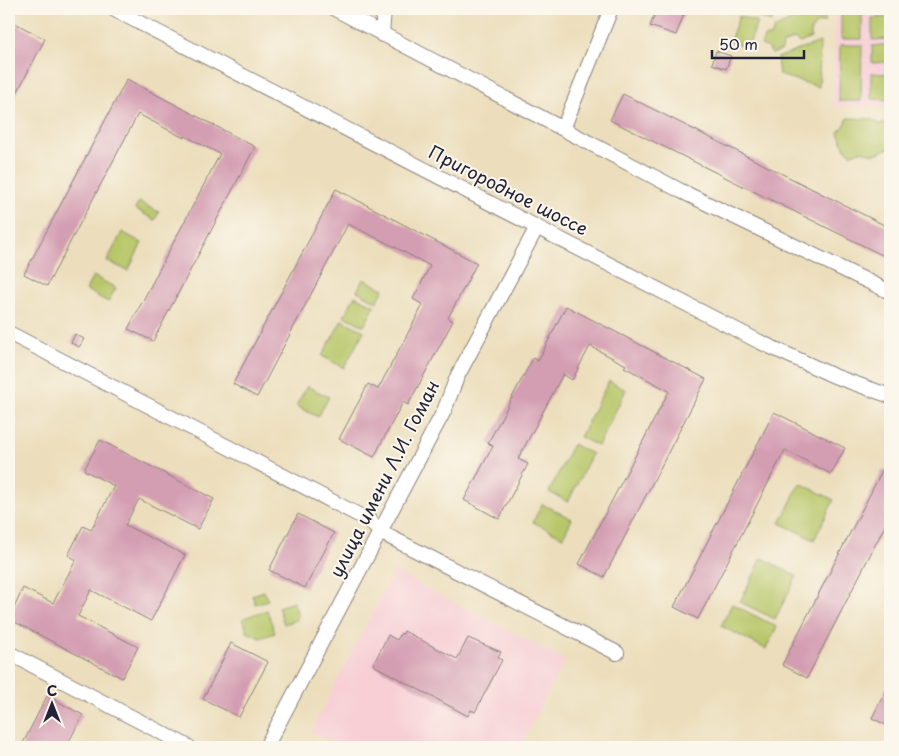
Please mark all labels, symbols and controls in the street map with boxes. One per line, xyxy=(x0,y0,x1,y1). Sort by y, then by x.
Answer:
scale bar xyxy=(712,28,804,60)
text: 50 m xyxy=(719,32,758,55)
street label: Пригородное шоссе xyxy=(424,138,593,242)
street label: улица имени Л.И. Гоман xyxy=(322,375,445,582)
north arrow xyxy=(28,678,78,728)
text: С xyxy=(47,680,57,701)

